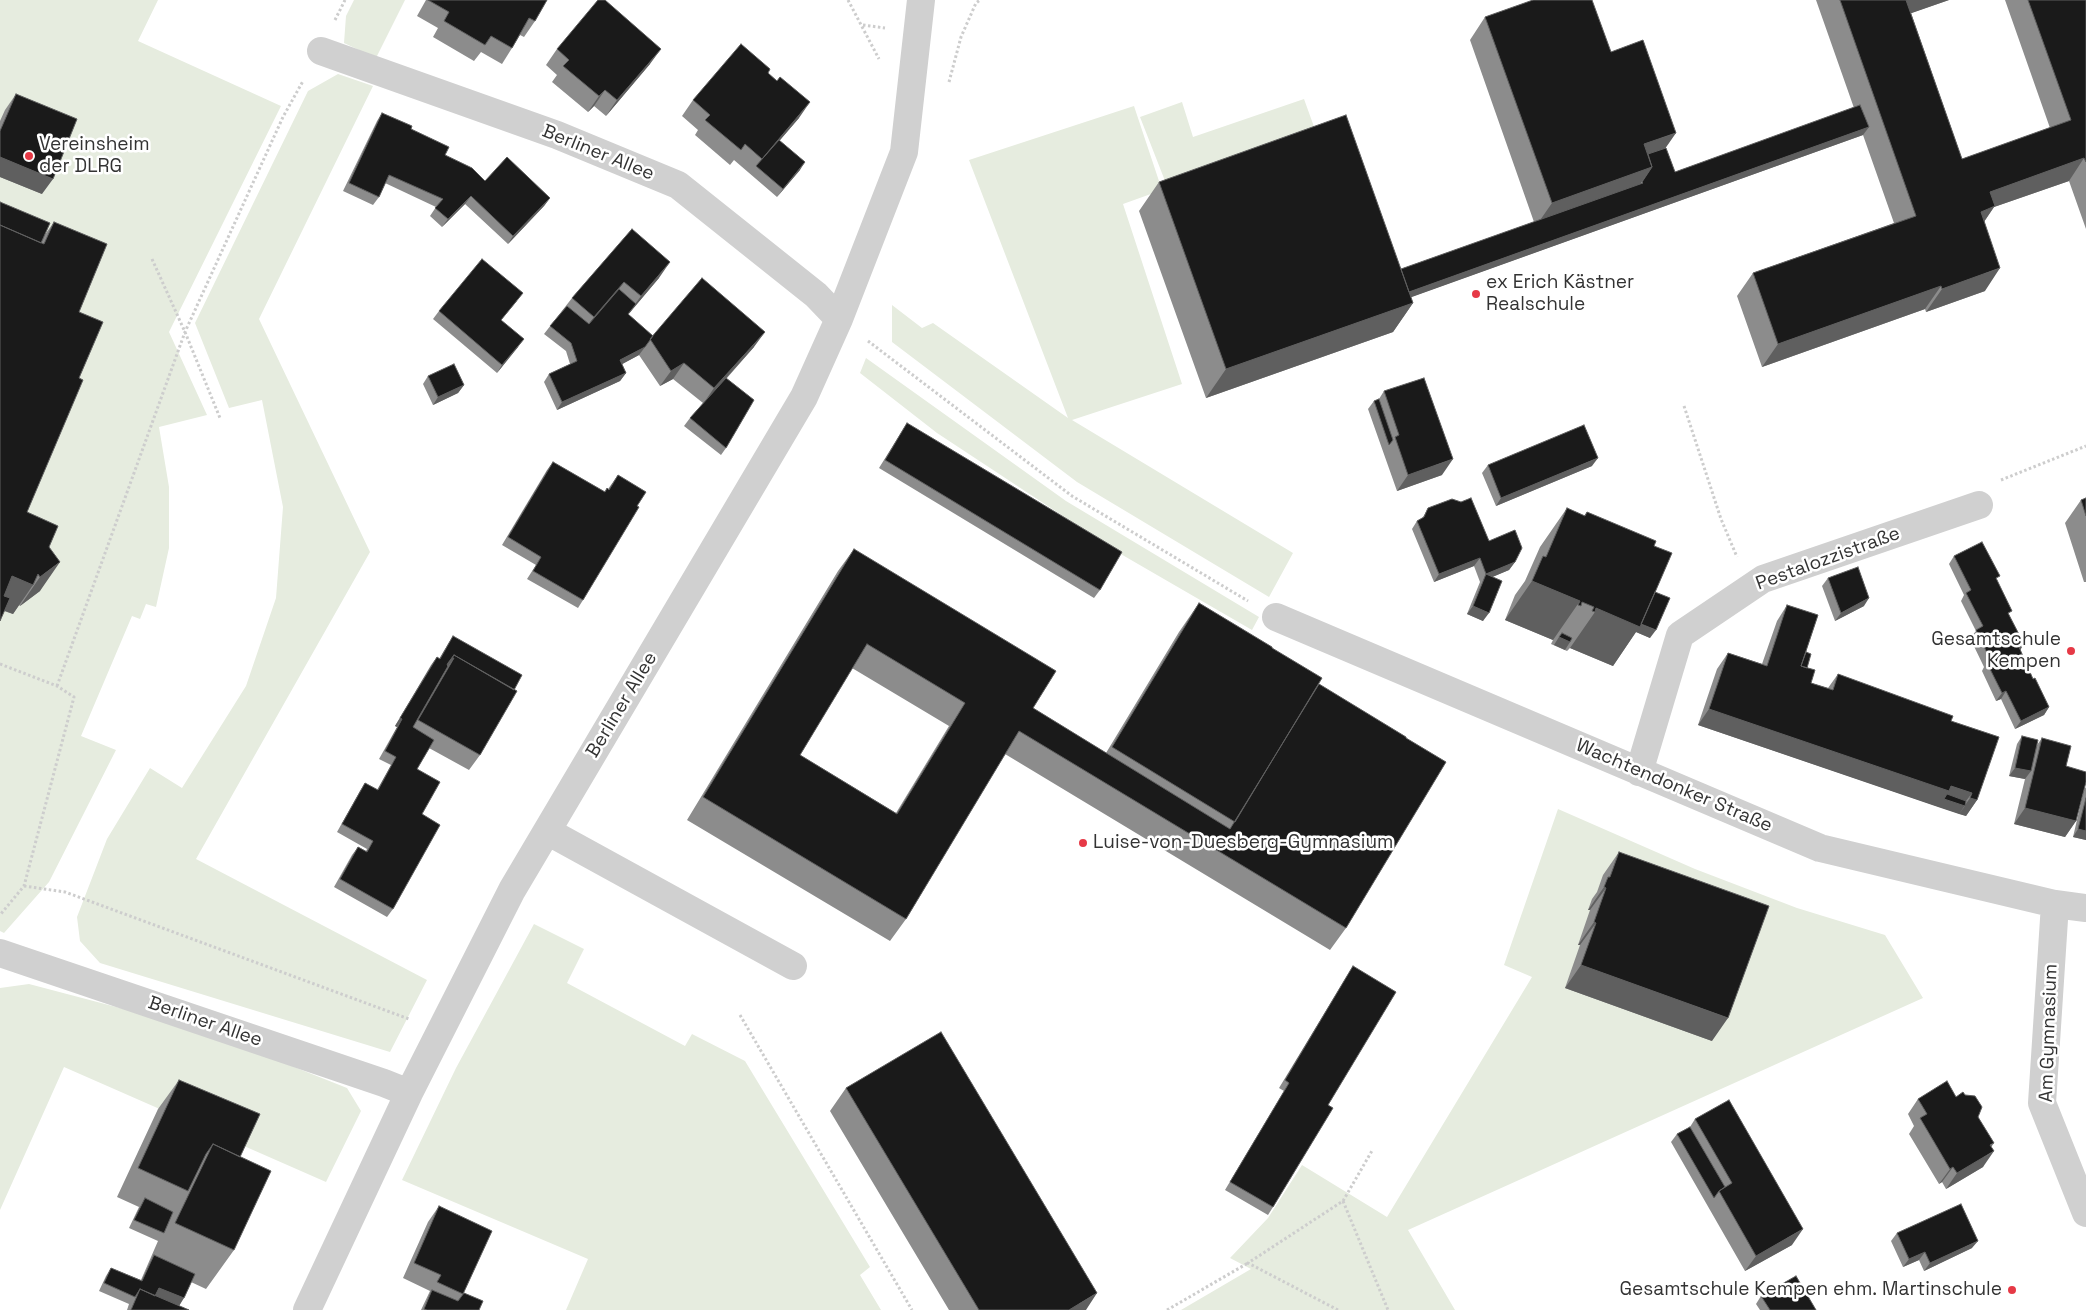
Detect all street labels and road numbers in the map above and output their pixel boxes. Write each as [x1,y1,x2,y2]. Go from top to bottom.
street label: Berliner Allee [539,120,657,186]
street label: Pestalozzistraße [1753,522,1903,596]
street label: Berliner Allee [582,648,662,762]
street label: Wachtendonker Straße [1572,734,1776,838]
street label: Am Gymnasium [2035,963,2063,1103]
street label: Berliner Allee [145,992,265,1052]

